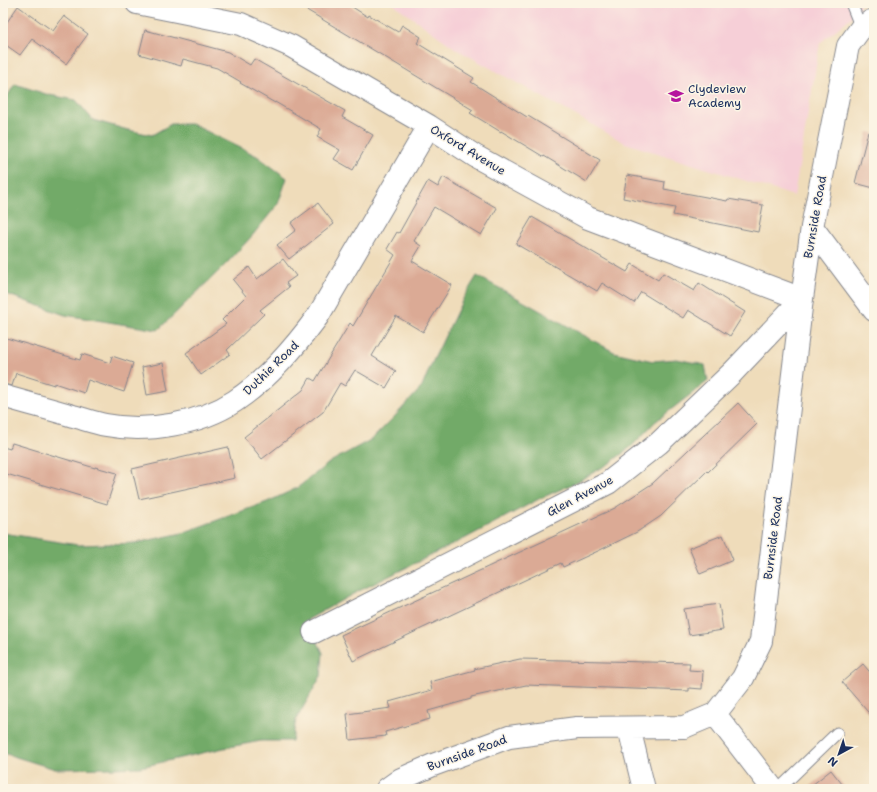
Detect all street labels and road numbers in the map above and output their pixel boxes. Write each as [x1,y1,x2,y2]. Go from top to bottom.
street label: Oxford Avenue [427,121,509,179]
street label: Burnside Road [800,174,830,260]
street label: Duthie Road [240,337,303,399]
street label: Glen Avenue [544,472,616,520]
street label: Burnside Road [760,495,786,581]
street label: Burnside Road [425,731,509,775]

